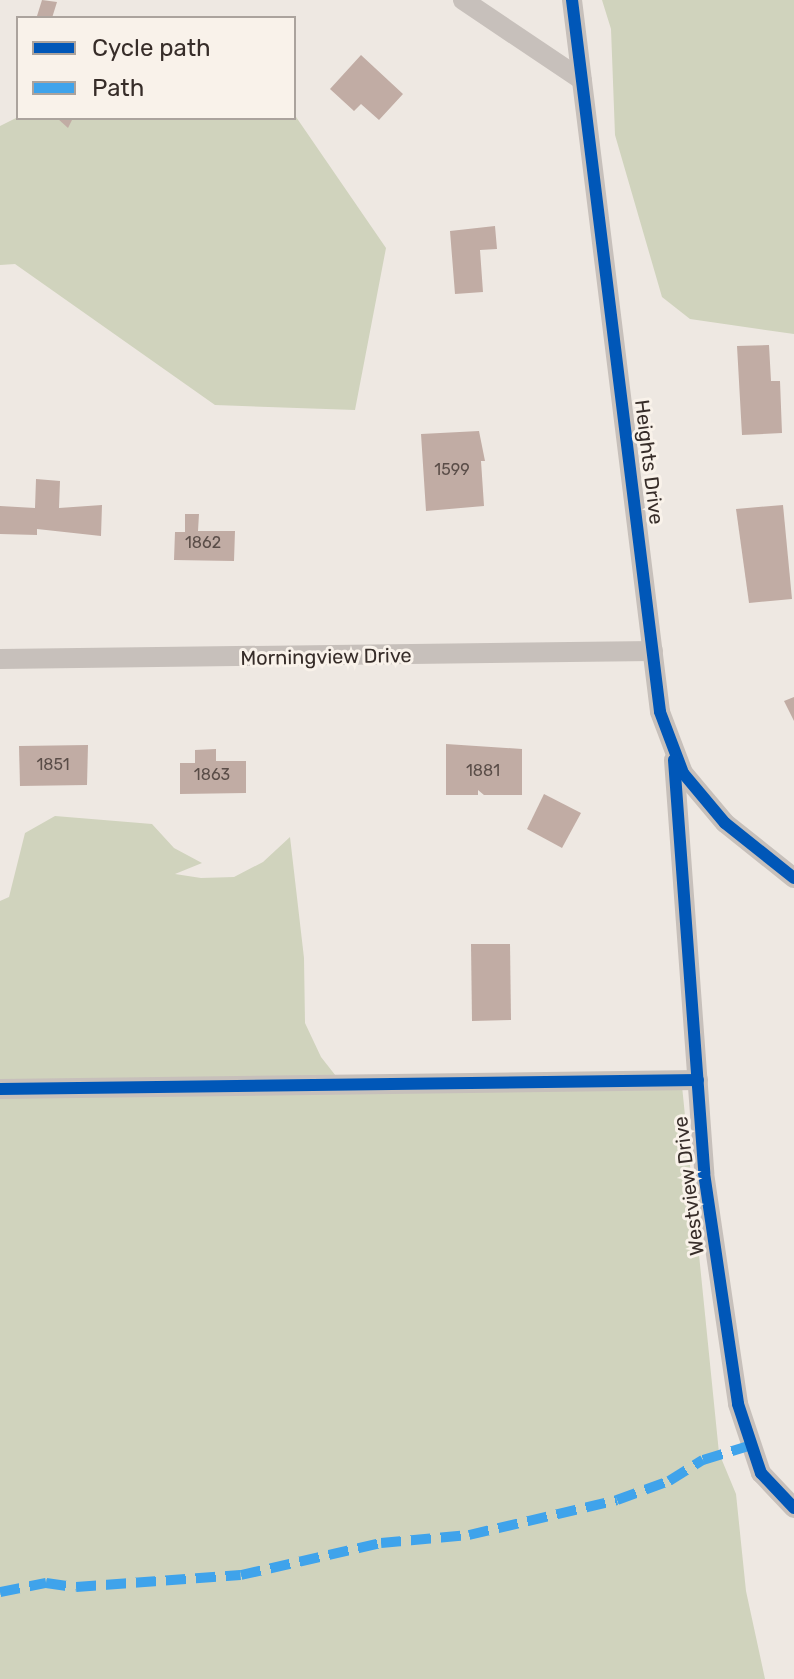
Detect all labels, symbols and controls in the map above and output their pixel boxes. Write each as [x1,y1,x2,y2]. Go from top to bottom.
legend [16,16,296,120]
text: Cycle path [92,34,211,62]
text: Path [92,74,144,102]
street label: Heights Drive [629,398,669,526]
house number: 1599 [434,460,470,480]
house number: 1862 [185,533,221,553]
street label: Morningview Drive [240,644,412,670]
house number: 1851 [36,755,70,775]
house number: 1881 [466,761,500,781]
house number: 1863 [194,765,230,785]
street label: Westview Drive [669,1115,709,1257]

